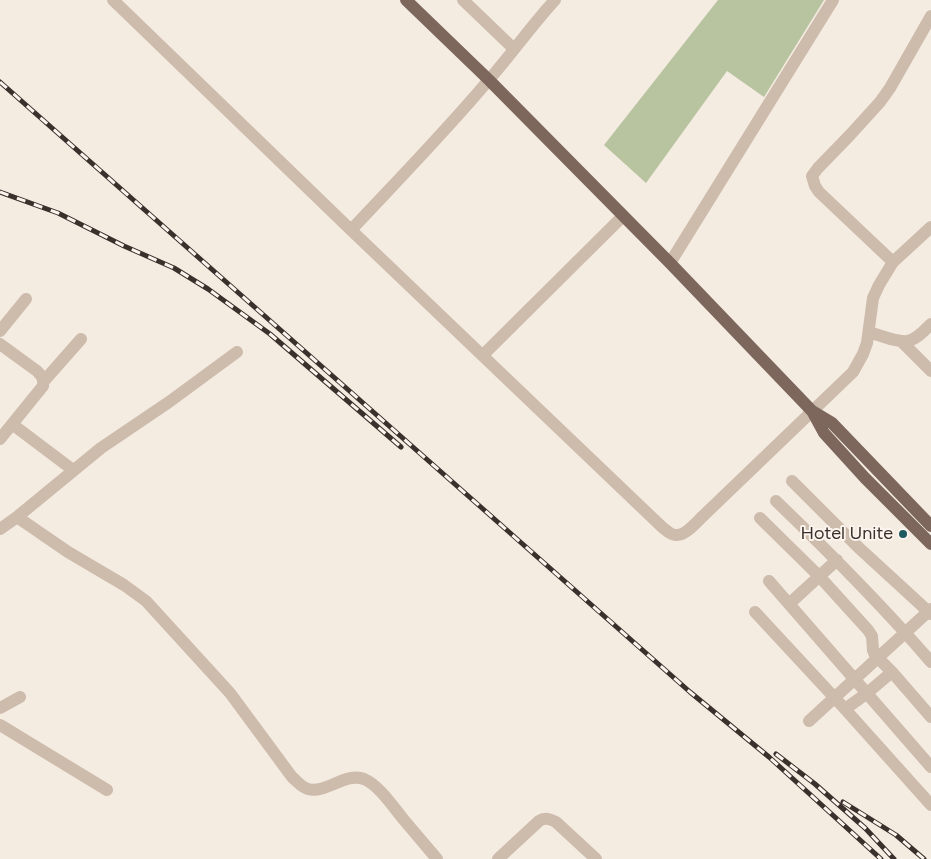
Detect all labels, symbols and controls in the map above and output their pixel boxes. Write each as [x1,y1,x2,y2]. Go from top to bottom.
place label: Hotel Unite [801,523,893,545]
marker: Hotel Unite [897,528,909,540]

